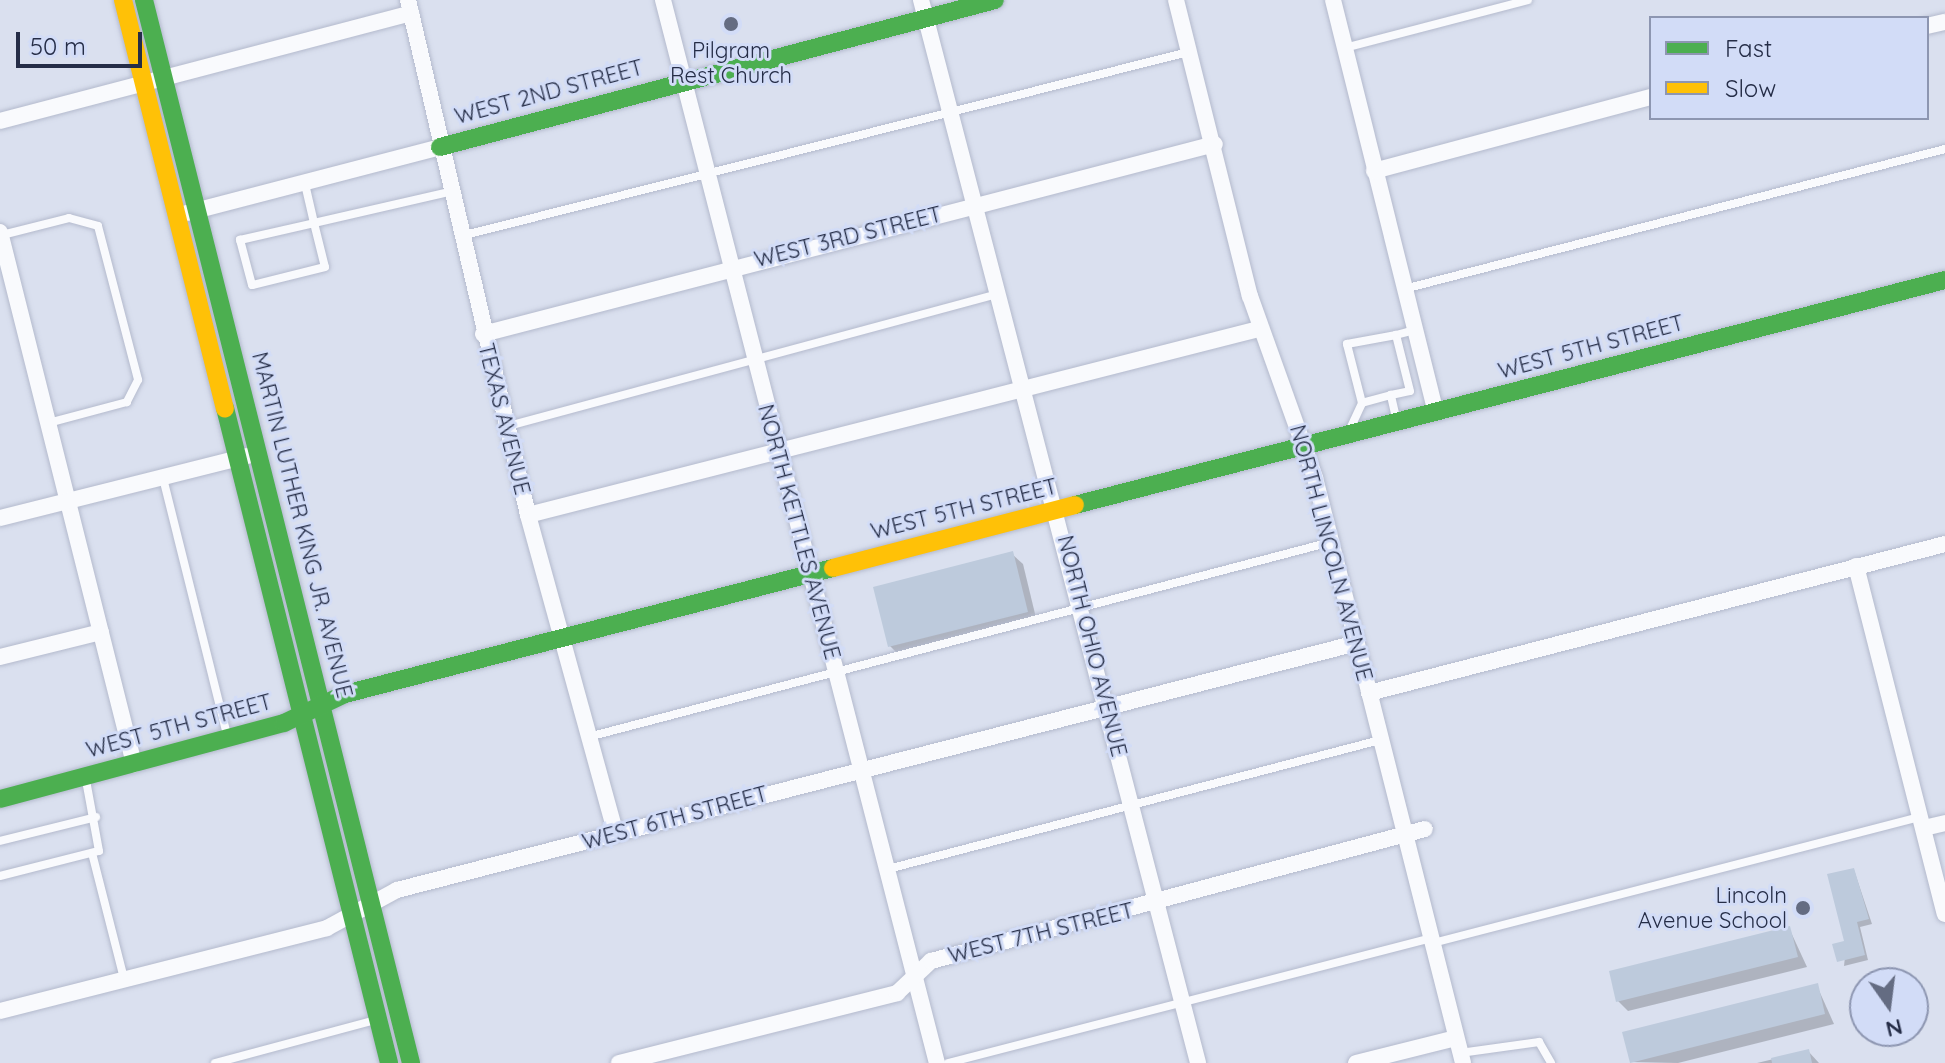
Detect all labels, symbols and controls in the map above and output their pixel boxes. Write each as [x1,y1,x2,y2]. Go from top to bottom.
marker: Pilgram Rest Church [722,15,740,33]
scale bar [20,16,146,66]
legend [1649,16,1929,120]
text: 50 m [30,31,86,61]
text: Fast [1725,33,1772,63]
place label: Pilgram Rest Church [670,37,792,88]
street label: WEST 2ND STREET [452,54,646,130]
text: Slow [1725,73,1776,103]
street label: WEST 3RD STREET [752,201,944,273]
street label: WEST 5TH STREET [1495,310,1687,384]
street label: TEXAS AVENUE [472,340,536,498]
street label: MARTIN LUTHER KING JR. AVENUE [246,349,358,701]
street label: NORTH KETTLES AVENUE [752,402,846,662]
street label: NORTH LINCOLN AVENUE [1284,422,1378,684]
street label: WEST 5TH STREET [868,473,1060,545]
street label: NORTH OHIO AVENUE [1052,533,1132,759]
street label: WEST 5TH STREET [83,689,275,763]
street label: WEST 6TH STREET [579,781,771,855]
place label: Lincoln Avenue School [1638,882,1787,934]
street label: WEST 7TH STREET [945,897,1137,969]
marker: Lincoln Avenue School [1794,899,1812,917]
north arrow [1849,967,1929,1047]
text: N [1883,1013,1906,1044]

